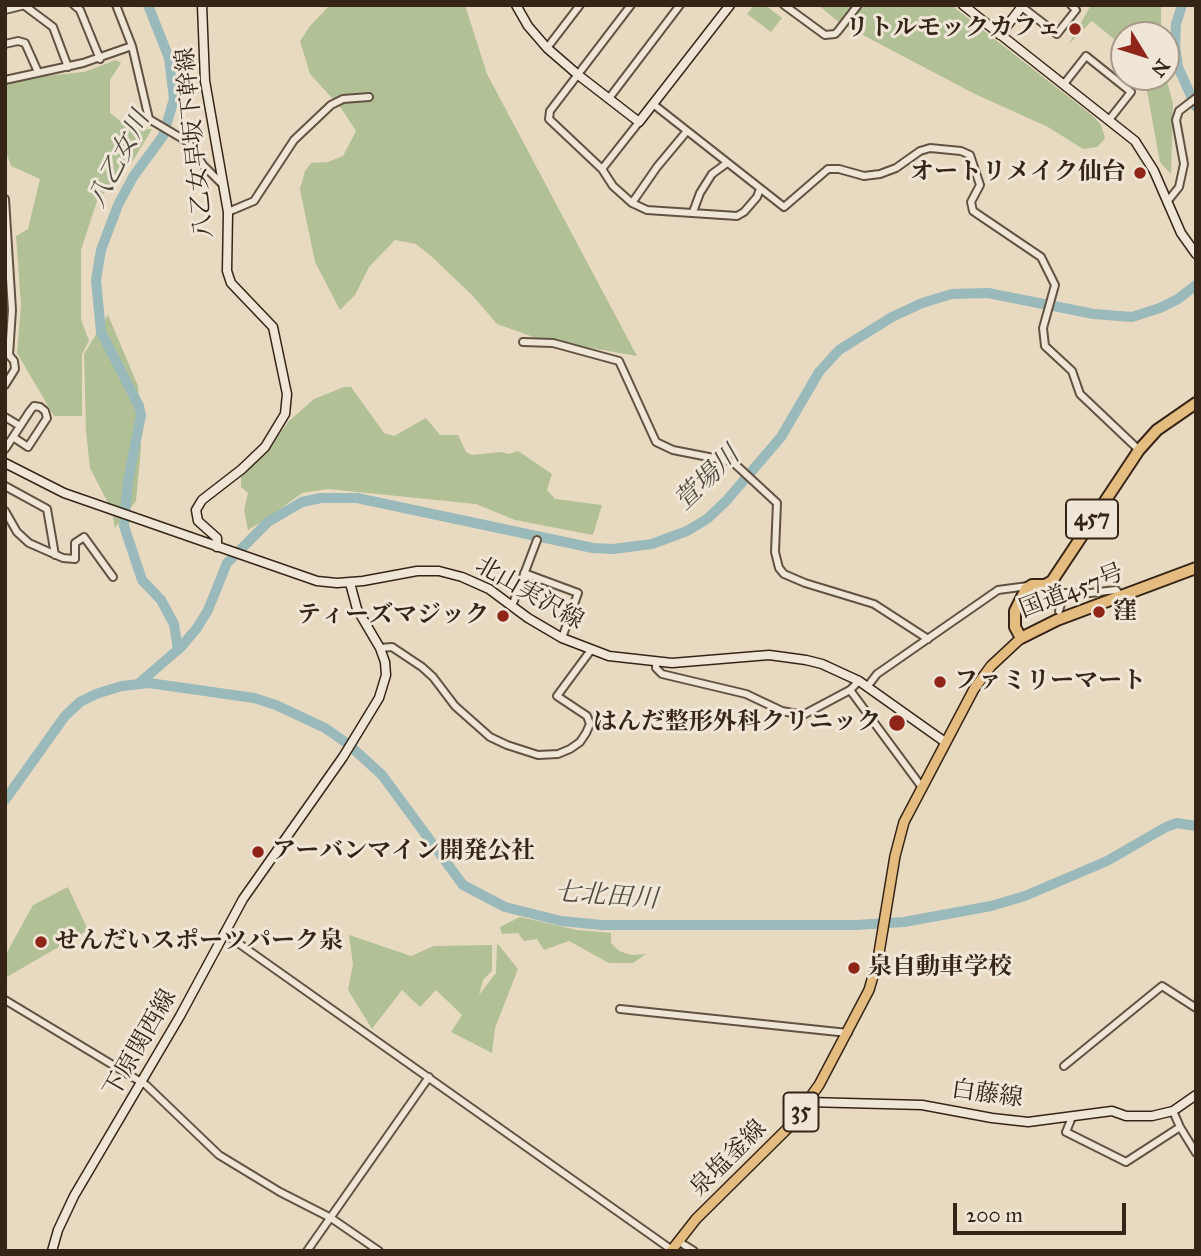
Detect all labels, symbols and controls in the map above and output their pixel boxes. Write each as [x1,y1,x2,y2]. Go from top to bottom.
place label: リトルモックカフェ [845,15,1061,43]
marker: リトルモックカフェ [1067,21,1083,37]
north arrow [1110,21,1180,91]
street label: 八乙女早坂下幹線 [172,46,220,240]
text: N [1146,55,1174,81]
water label: 八乙女川 [82,107,158,213]
place label: オートリメイク仙台 [910,159,1126,187]
marker: オートリメイク仙台 [1132,165,1148,181]
water label: 萱場川 [669,441,747,517]
road number: 457 [1066,499,1118,538]
street label: 北山実沢線 [470,552,588,636]
street label: 国道457号 [1016,559,1128,625]
place label: 窪 [1113,598,1137,626]
place label: ティーズマジック [297,602,489,630]
marker: 窪 [1091,604,1107,620]
marker: ティーズマジック [495,608,511,624]
place label: ファミリーマート [954,668,1146,696]
marker: ファミリーマート [932,674,948,690]
place label: はんだ整形外科クリニック [593,709,881,737]
marker: はんだ整形外科クリニック [887,713,907,733]
place label: アーバンマイン開発公社 [272,838,535,866]
marker: アーバンマイン開発公社 [250,844,266,860]
water label: 七北田川 [553,878,659,916]
place label: せんだいスポーツパーク泉 [55,928,343,956]
marker: せんだいスポーツパーク泉 [33,934,49,950]
place label: 泉自動車学校 [868,954,1012,982]
marker: 泉自動車学校 [846,960,862,976]
street label: 下原関西線 [99,985,183,1103]
street label: 白藤線 [949,1076,1025,1114]
road number: 35 [784,1092,818,1132]
street label: 泉塩釜線 [685,1115,773,1203]
scale bar [956,1190,1129,1234]
text: 200 m [966,1202,1023,1228]

